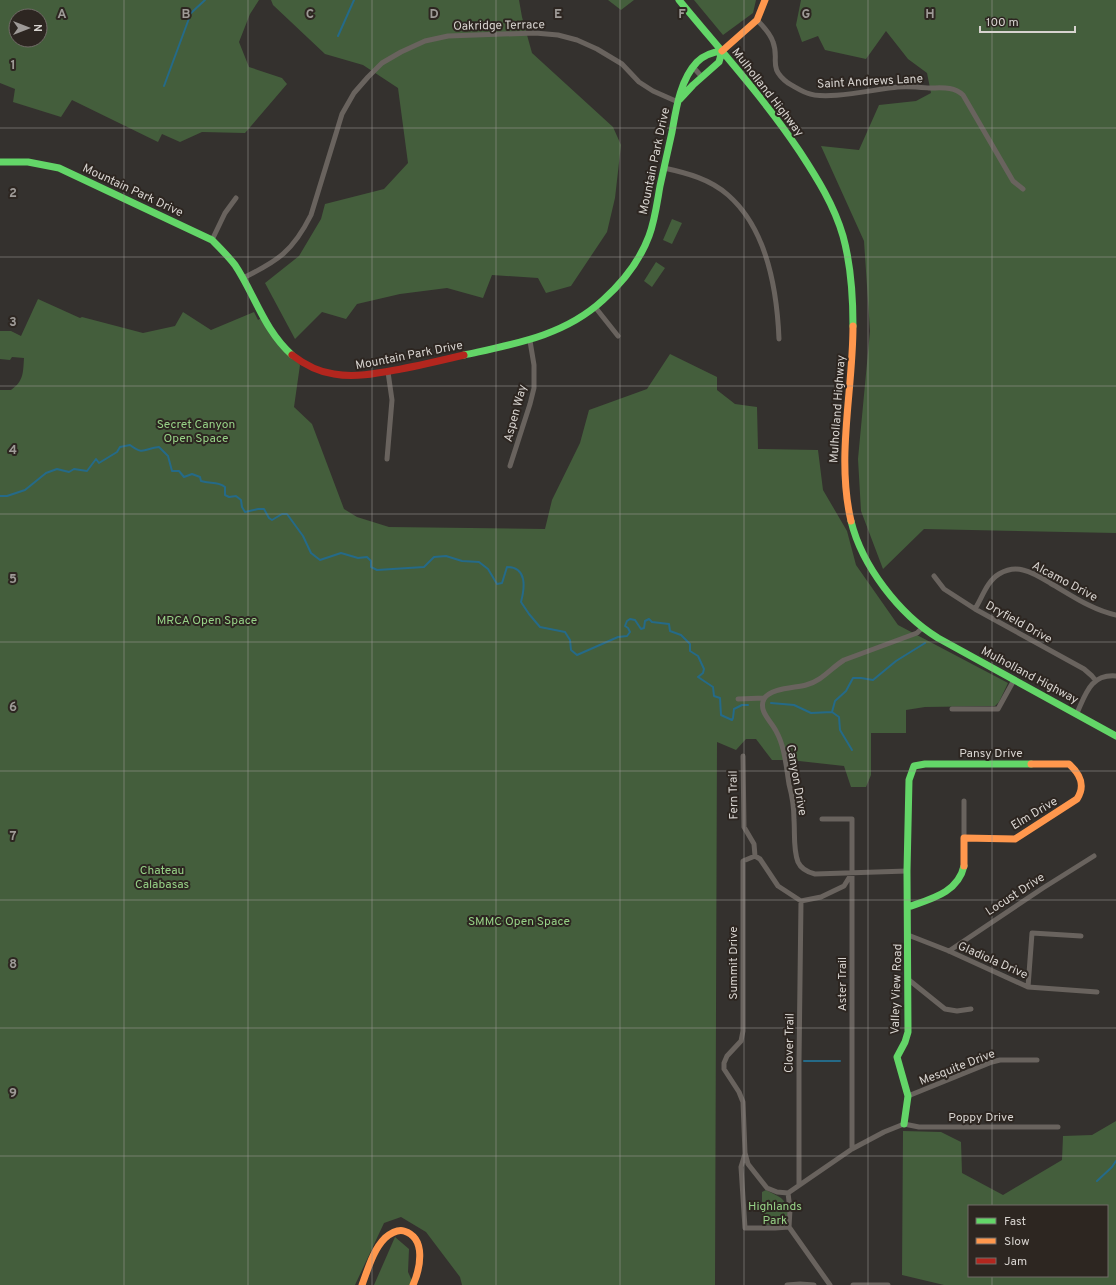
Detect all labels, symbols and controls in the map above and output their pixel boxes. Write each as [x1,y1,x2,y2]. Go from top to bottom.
text: A [57,7,67,23]
text: B [182,7,191,23]
text: C [306,7,314,23]
text: D [429,7,439,23]
text: E [554,7,562,23]
text: F [678,7,686,23]
text: G [802,7,811,23]
text: H [925,7,935,23]
north arrow [8,8,48,48]
scale bar [980,8,1075,34]
text: 100 m [986,15,1019,31]
street label: Oakridge Terrace [453,17,545,35]
text: N [30,24,44,32]
street label: Mulholland Highway [728,45,807,140]
text: 1 [10,58,16,74]
street label: Saint Andrews Lane [817,71,923,93]
street label: Mountain Park Drive [636,106,674,216]
street label: Mountain Park Drive [80,161,185,221]
text: 2 [9,186,17,202]
text: 3 [9,315,17,331]
street label: Mountain Park Drive [354,338,464,374]
street label: Mulholland Highway [826,354,850,464]
street label: Aspen Way [501,383,531,444]
park label: Secret Canyon Open Space [157,417,235,447]
text: 4 [9,443,17,459]
street label: Alcamo Drive [1029,558,1100,606]
text: 5 [9,572,17,588]
street label: Dryfield Drive [982,598,1055,648]
park label: MRCA Open Space [157,613,257,629]
street label: Mulholland Highway [978,643,1081,708]
text: 6 [9,700,17,716]
street label: Canyon Drive [782,743,810,817]
street label: Pansy Drive [959,746,1023,762]
street label: Fern Trail [726,770,742,820]
street label: Elm Drive [1008,794,1061,834]
text: 7 [10,829,17,845]
park label: Chateau Calabasas [135,863,189,893]
street label: Locust Drive [983,870,1048,920]
park label: SMMC Open Space [468,914,570,930]
street label: Summit Drive [726,926,742,1000]
street label: Gladiola Drive [955,938,1030,983]
street label: Valley View Road [887,943,907,1035]
text: 8 [9,957,17,973]
street label: Aster Trail [835,957,851,1011]
street label: Clover Trail [781,1013,799,1073]
street label: Mesquite Drive [917,1046,998,1090]
text: 9 [9,1086,17,1102]
street label: Poppy Drive [948,1110,1014,1126]
park label: Highlands Park [748,1199,802,1229]
legend [968,1205,1108,1277]
text: Fast [1004,1214,1026,1230]
text: Slow [1004,1234,1030,1250]
text: Jam [1004,1254,1027,1270]

